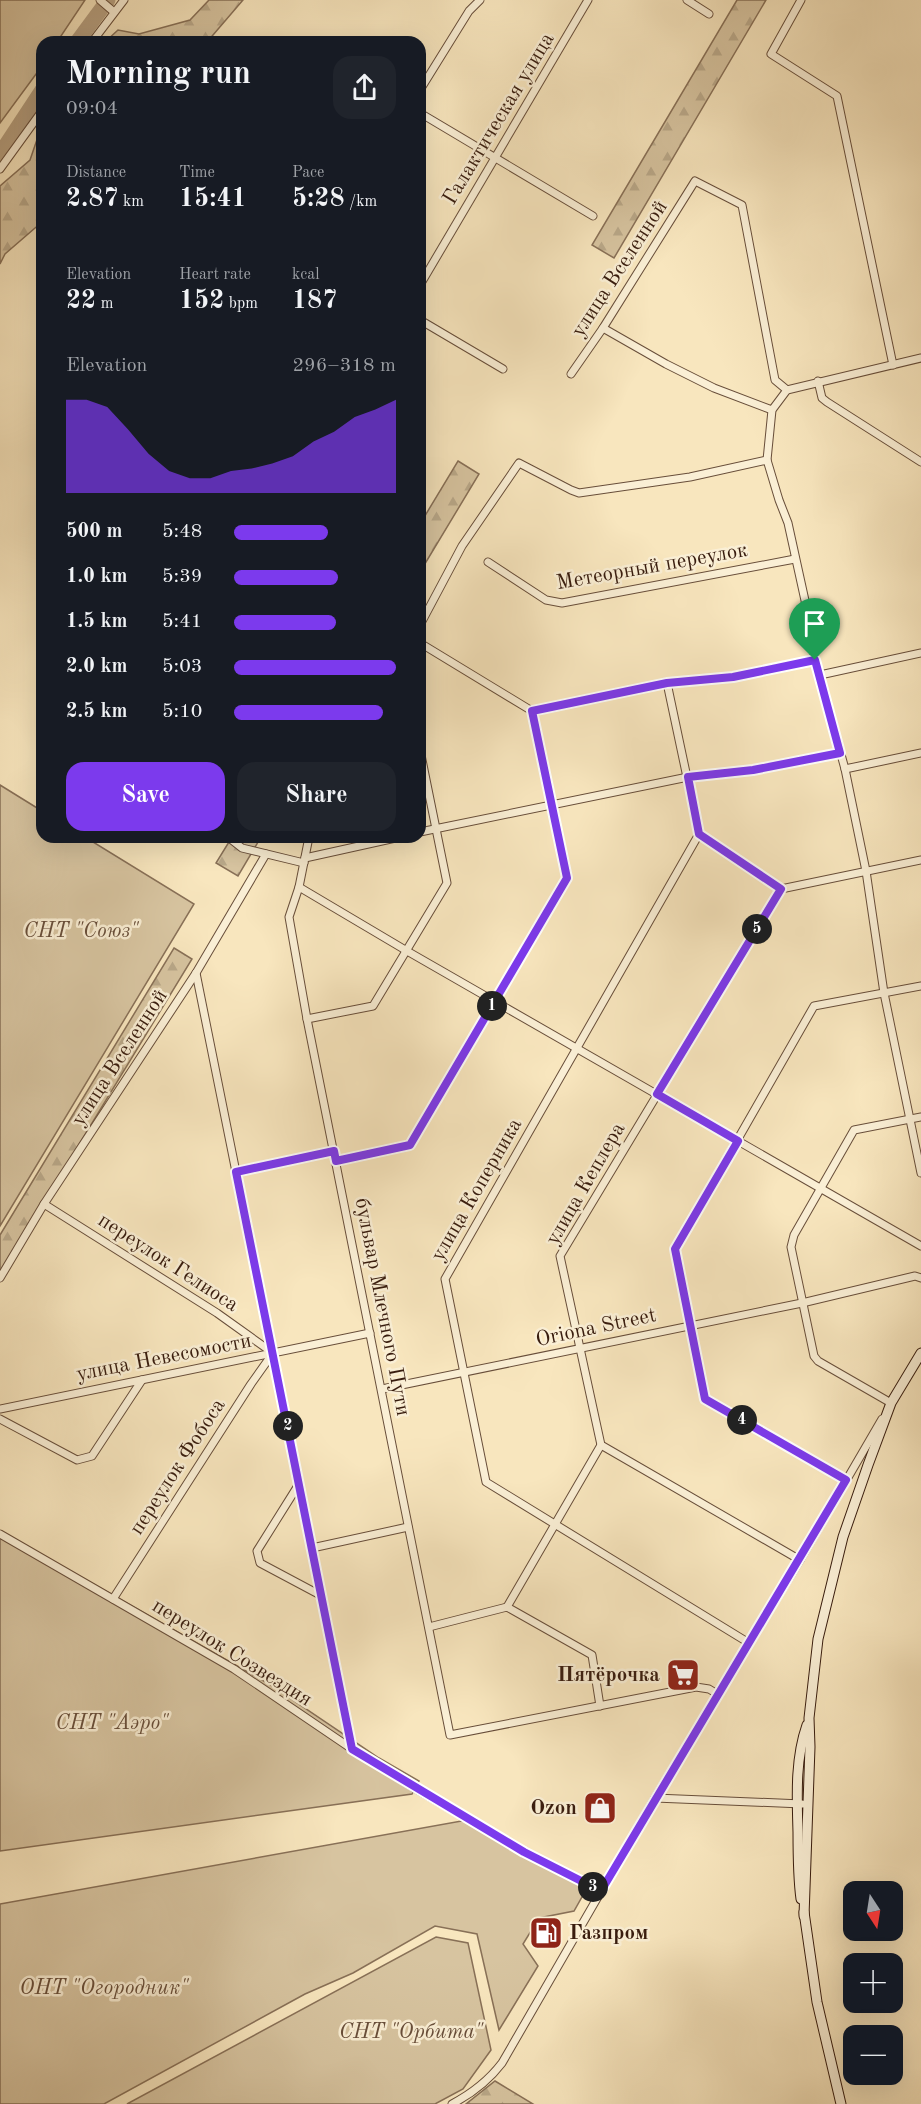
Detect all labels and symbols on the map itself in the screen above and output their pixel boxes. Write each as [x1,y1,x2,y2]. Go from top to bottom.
street label: Галактическая улица [439,29,559,209]
street label: улица Вселенной [568,197,672,341]
street label: Метеорный переулок [555,540,750,594]
pin [789,598,840,660]
pin: 5 [742,914,772,944]
park label: СНТ "Союз" [24,921,139,942]
street label: улица Вселенной [68,986,172,1130]
pin: 1 [477,991,507,1021]
street label: улица Коперника [428,1115,526,1265]
street label: улица Кеплера [543,1119,629,1249]
street label: бульвар Млечного Пути [351,1196,413,1418]
street label: переулок Гелиоса [94,1210,242,1316]
street label: Oriona Street [534,1305,658,1351]
street label: улица Невесомости [75,1331,253,1385]
street label: переулок Фобоса [126,1395,230,1539]
pin: 4 [727,1405,757,1435]
pin: 2 [273,1411,303,1441]
street label: переулок Созвездия [148,1595,316,1711]
supermarket icon: Пятёрочка [665,1657,701,1693]
place label: Пятёрочка [557,1665,660,1686]
park label: СНТ "Аэро" [56,1713,169,1734]
shop icon: Ozon [582,1790,618,1826]
place label: Ozon [530,1798,577,1819]
pin: 3 [578,1872,608,1902]
north arrow [843,1881,903,1941]
fuel station icon: Газпром [528,1915,564,1951]
place label: Газпром [569,1923,649,1944]
park label: ОНТ "Огородник" [20,1978,189,1999]
park label: СНТ "Орбита" [339,2022,484,2043]

